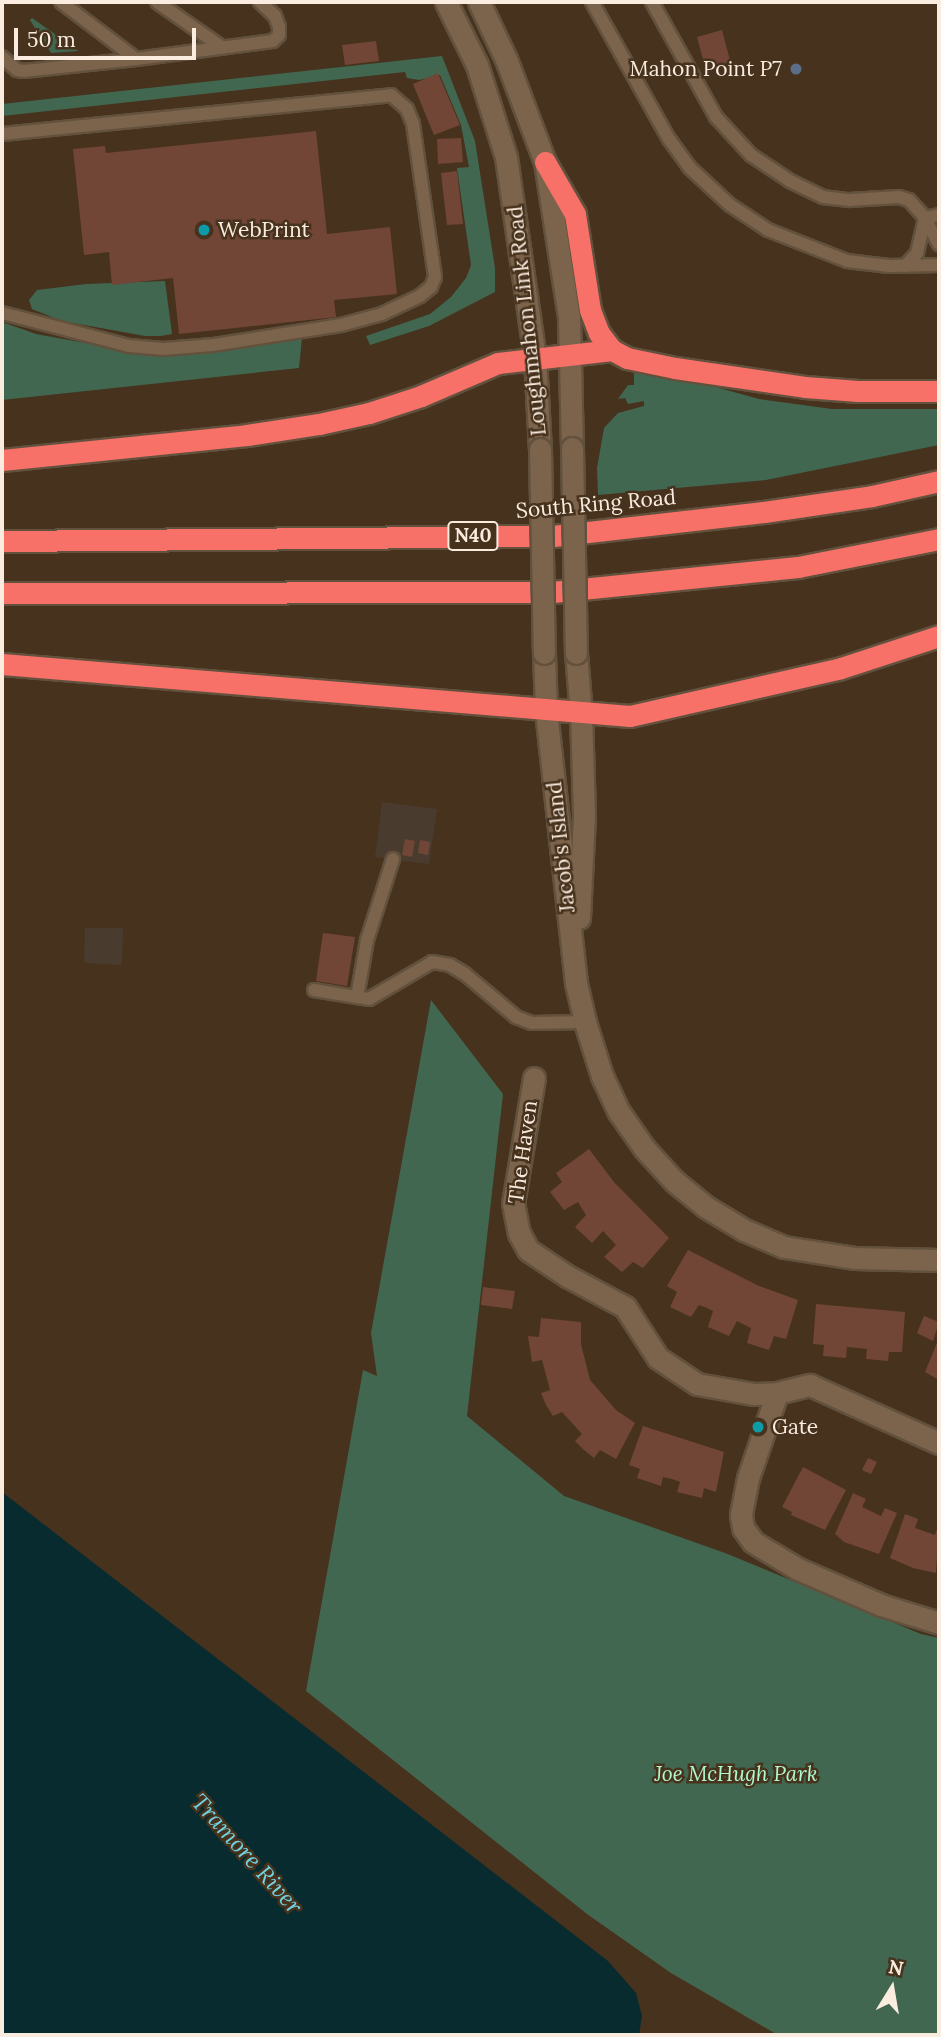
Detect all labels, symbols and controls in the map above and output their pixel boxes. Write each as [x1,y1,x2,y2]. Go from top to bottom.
scale bar [18,14,200,58]
text: 50 m [27,26,76,53]
place label: Mahon Point P7 [629,56,782,82]
marker: Mahon Point P7 [788,61,804,77]
street label: Loughmahon Link Road [502,205,552,437]
place label: WebPrint [218,217,310,243]
marker: WebPrint [196,222,212,238]
street label: South Ring Road [515,484,677,524]
road number: N40 [447,520,499,552]
street label: Jacob's Island [542,780,580,914]
street label: The Haven [503,1099,543,1205]
place label: Gate [772,1414,818,1440]
marker: Gate [750,1419,766,1435]
park label: Joe McHugh Park [654,1761,818,1787]
water label: Tramore River [186,1788,308,1920]
north arrow [857,1953,927,2023]
text: N [887,1954,906,1981]

